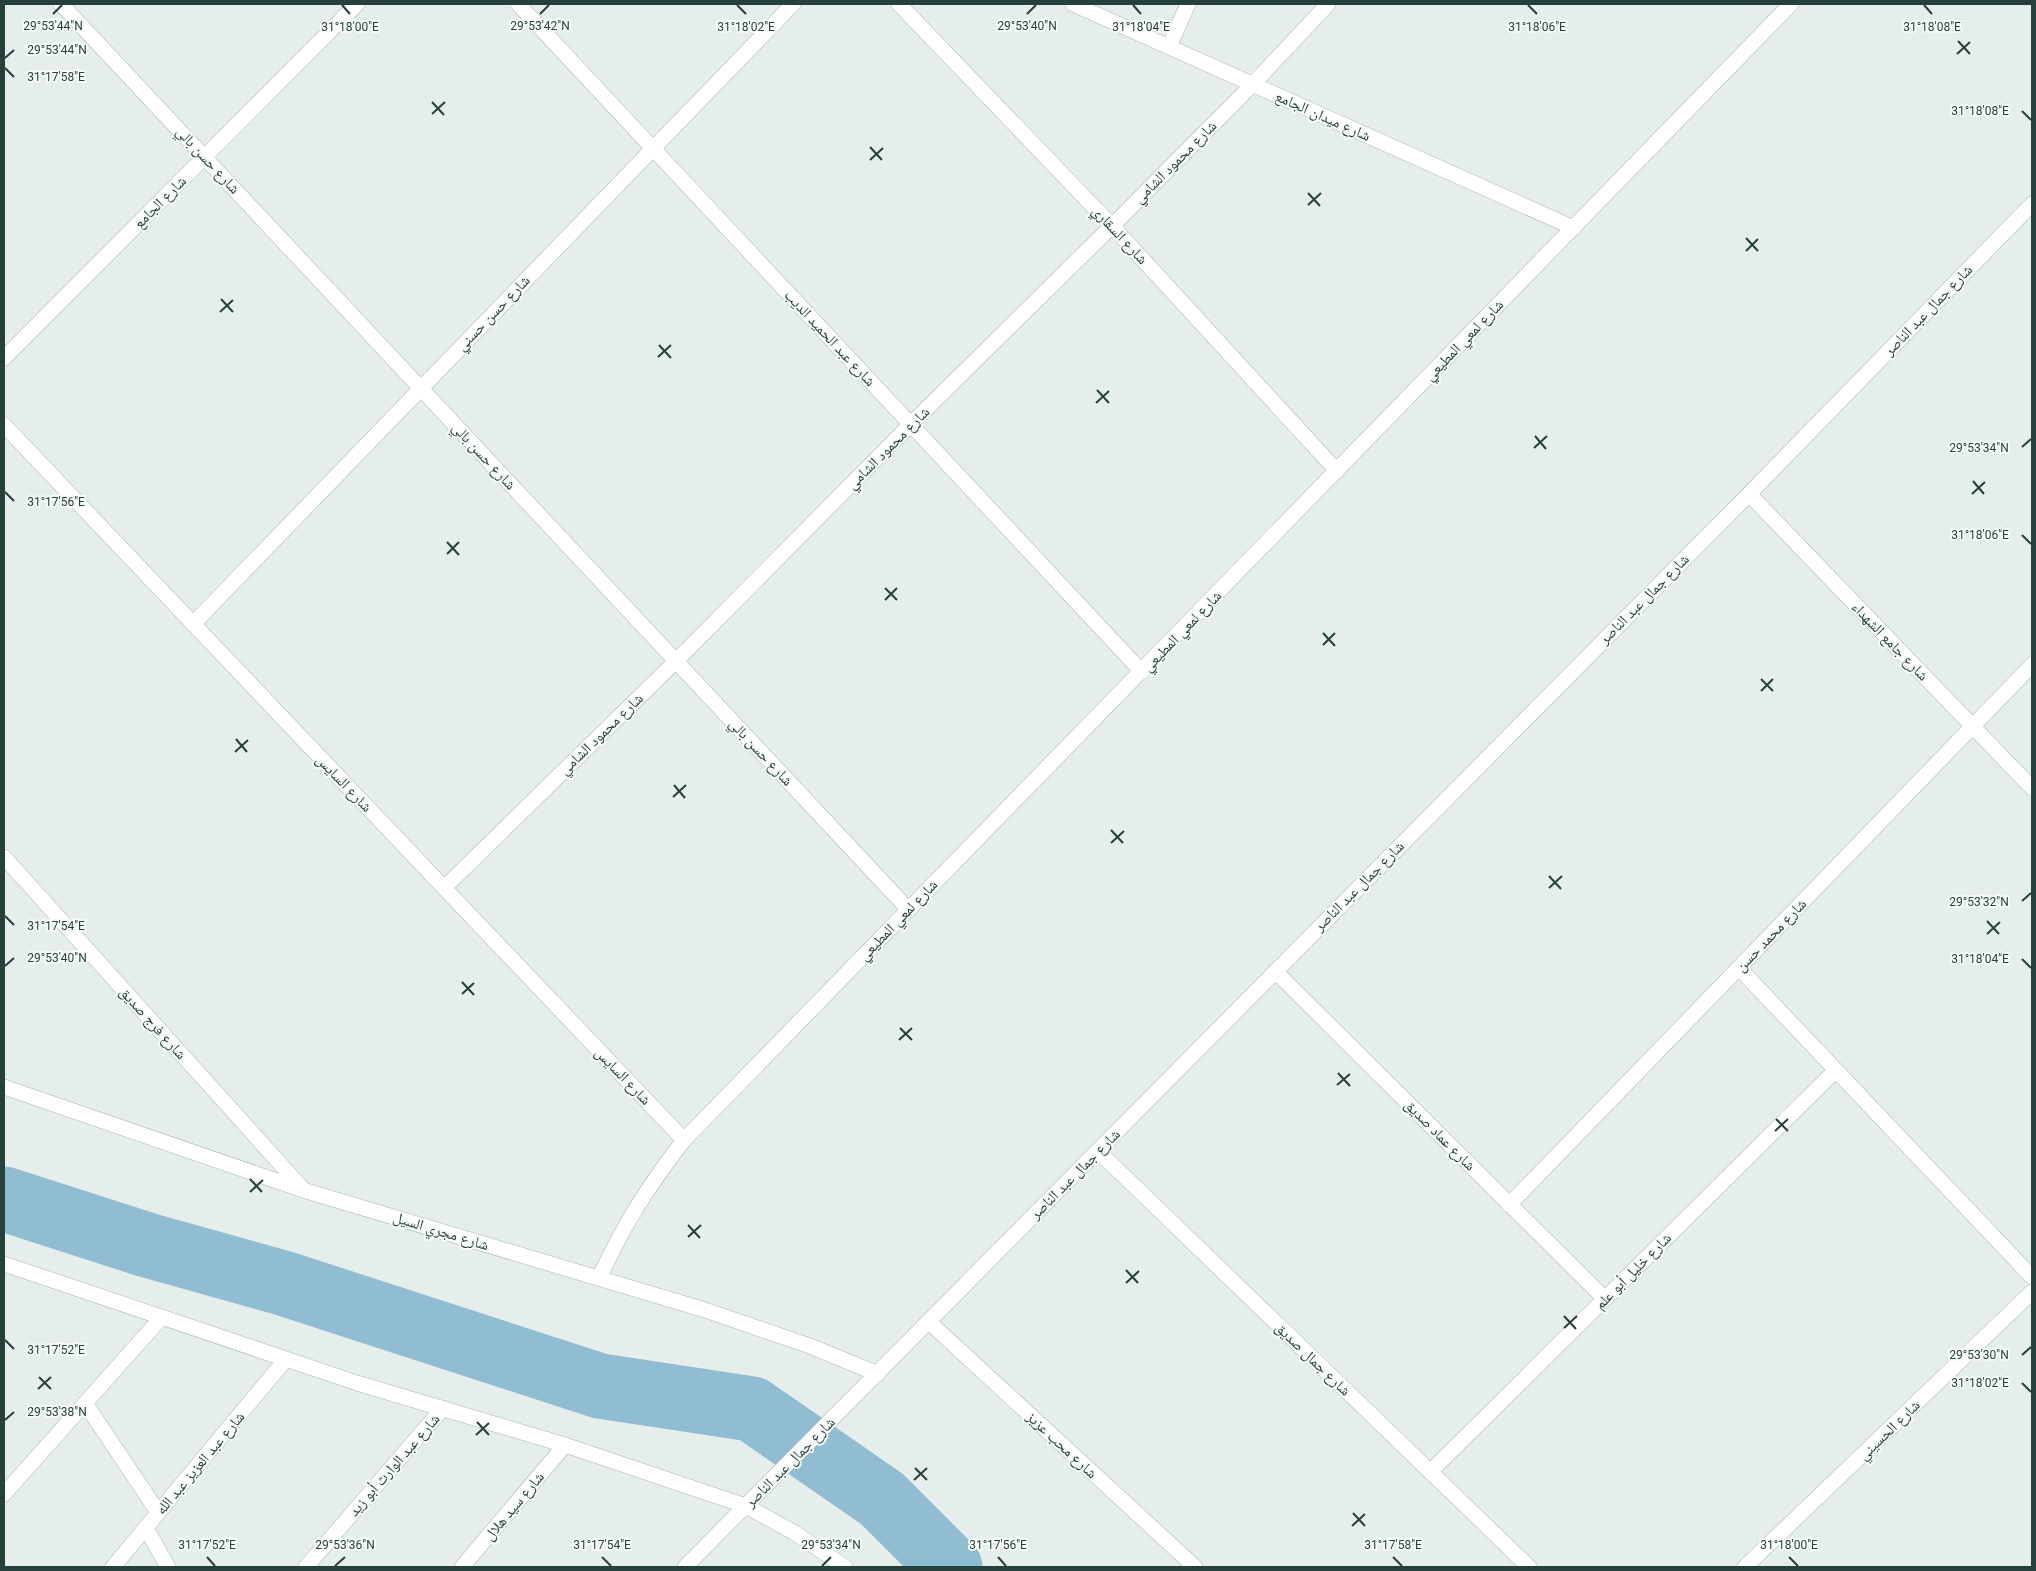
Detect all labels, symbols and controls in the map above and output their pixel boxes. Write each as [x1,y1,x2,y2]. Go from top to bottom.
text: 29°53'44"N [23,19,83,33]
text: 29°53'42"N [510,19,570,33]
text: 29°53'40"N [997,19,1057,33]
text: 31°18'00"E [321,20,379,34]
text: 31°18'02"E [717,20,775,34]
text: 31°18'04"E [1112,20,1170,34]
text: 31°18'06"E [1508,20,1566,34]
text: 31°18'08"E [1903,20,1961,34]
text: 29°53'44"N [27,43,87,57]
text: 31°17'58"E [27,70,85,84]
street label: شارع ميدان الجامع [1272,87,1373,146]
text: 31°18'08"E [1951,104,2009,118]
street label: شارع محمود الشامي [1130,117,1222,209]
street label: شارع حسن بالي [170,123,244,199]
street label: شارع الجامع [130,172,191,233]
street label: شارع السقاري [1086,202,1152,270]
street label: شارع جمال عبد الناصر [1879,261,1977,361]
street label: شارع حسن حسني [452,271,536,357]
street label: شارع عبد الحميد الديب [780,286,879,391]
street label: شارع لمعي المطيعي [1421,295,1509,386]
street label: شارع محمود الشامي [843,403,935,495]
street label: شارع حسن بالي [446,419,520,495]
text: 29°53'34"N [1949,441,2009,455]
text: 31°17'56"E [27,495,85,509]
text: 31°18'06"E [1951,528,2009,542]
street label: شارع جمال عبد الناصر [1595,550,1694,649]
street label: شارع لمعي المطيعي [1139,586,1227,677]
street label: شارع جامع الشهداء [1847,598,1932,685]
street label: شارع محمود الشامي [555,689,649,781]
street label: شارع حسن بالي [723,715,797,791]
street label: شارع السايس [311,750,376,816]
street label: شارع جمال عبد الناصر [1310,837,1409,936]
street label: شارع لمعي المطيعي [855,875,943,966]
street label: شارع محمد حسن [1732,895,1811,976]
text: 29°53'32"N [1949,895,2009,909]
text: 31°17'54"E [27,919,85,933]
text: 29°53'40"N [27,951,87,965]
text: 31°18'04"E [1951,952,2009,966]
street label: شارع فرج صديق [115,983,190,1064]
street label: شارع السايس [590,1043,655,1109]
street label: شارع عماد صديق [1400,1096,1479,1175]
street label: شارع جمال عبد الناصر [1026,1125,1125,1224]
street label: شارع مجري السيل [390,1208,491,1257]
street label: شارع خليل أبو علم [1591,1229,1676,1314]
street label: شارع جمال صديق [1271,1318,1355,1400]
text: 31°17'52"E [27,1343,85,1357]
text: 29°53'30"N [1949,1348,2009,1362]
text: 31°18'02"E [1951,1376,2009,1390]
street label: شارع الحسيني [1854,1396,1926,1466]
text: 29°53'38"N [27,1405,87,1419]
street label: شارع محب عزيز [1022,1407,1101,1483]
street label: شارع عبد العزيز عبد الله [152,1408,249,1519]
street label: شارع عبد الوارث أبو زيد [345,1410,444,1521]
street label: شارع جمال عبد الناصر [741,1413,840,1512]
street label: شارع سيد هلال [480,1468,549,1545]
text: 31°17'52"E [178,1538,236,1552]
text: 29°53'36"N [315,1538,375,1552]
text: 31°17'54"E [573,1538,631,1552]
text: 29°53'34"N [801,1538,861,1552]
text: 31°17'56"E [969,1538,1027,1552]
text: 31°17'58"E [1364,1538,1422,1552]
text: 31°18'00"E [1760,1538,1818,1552]

